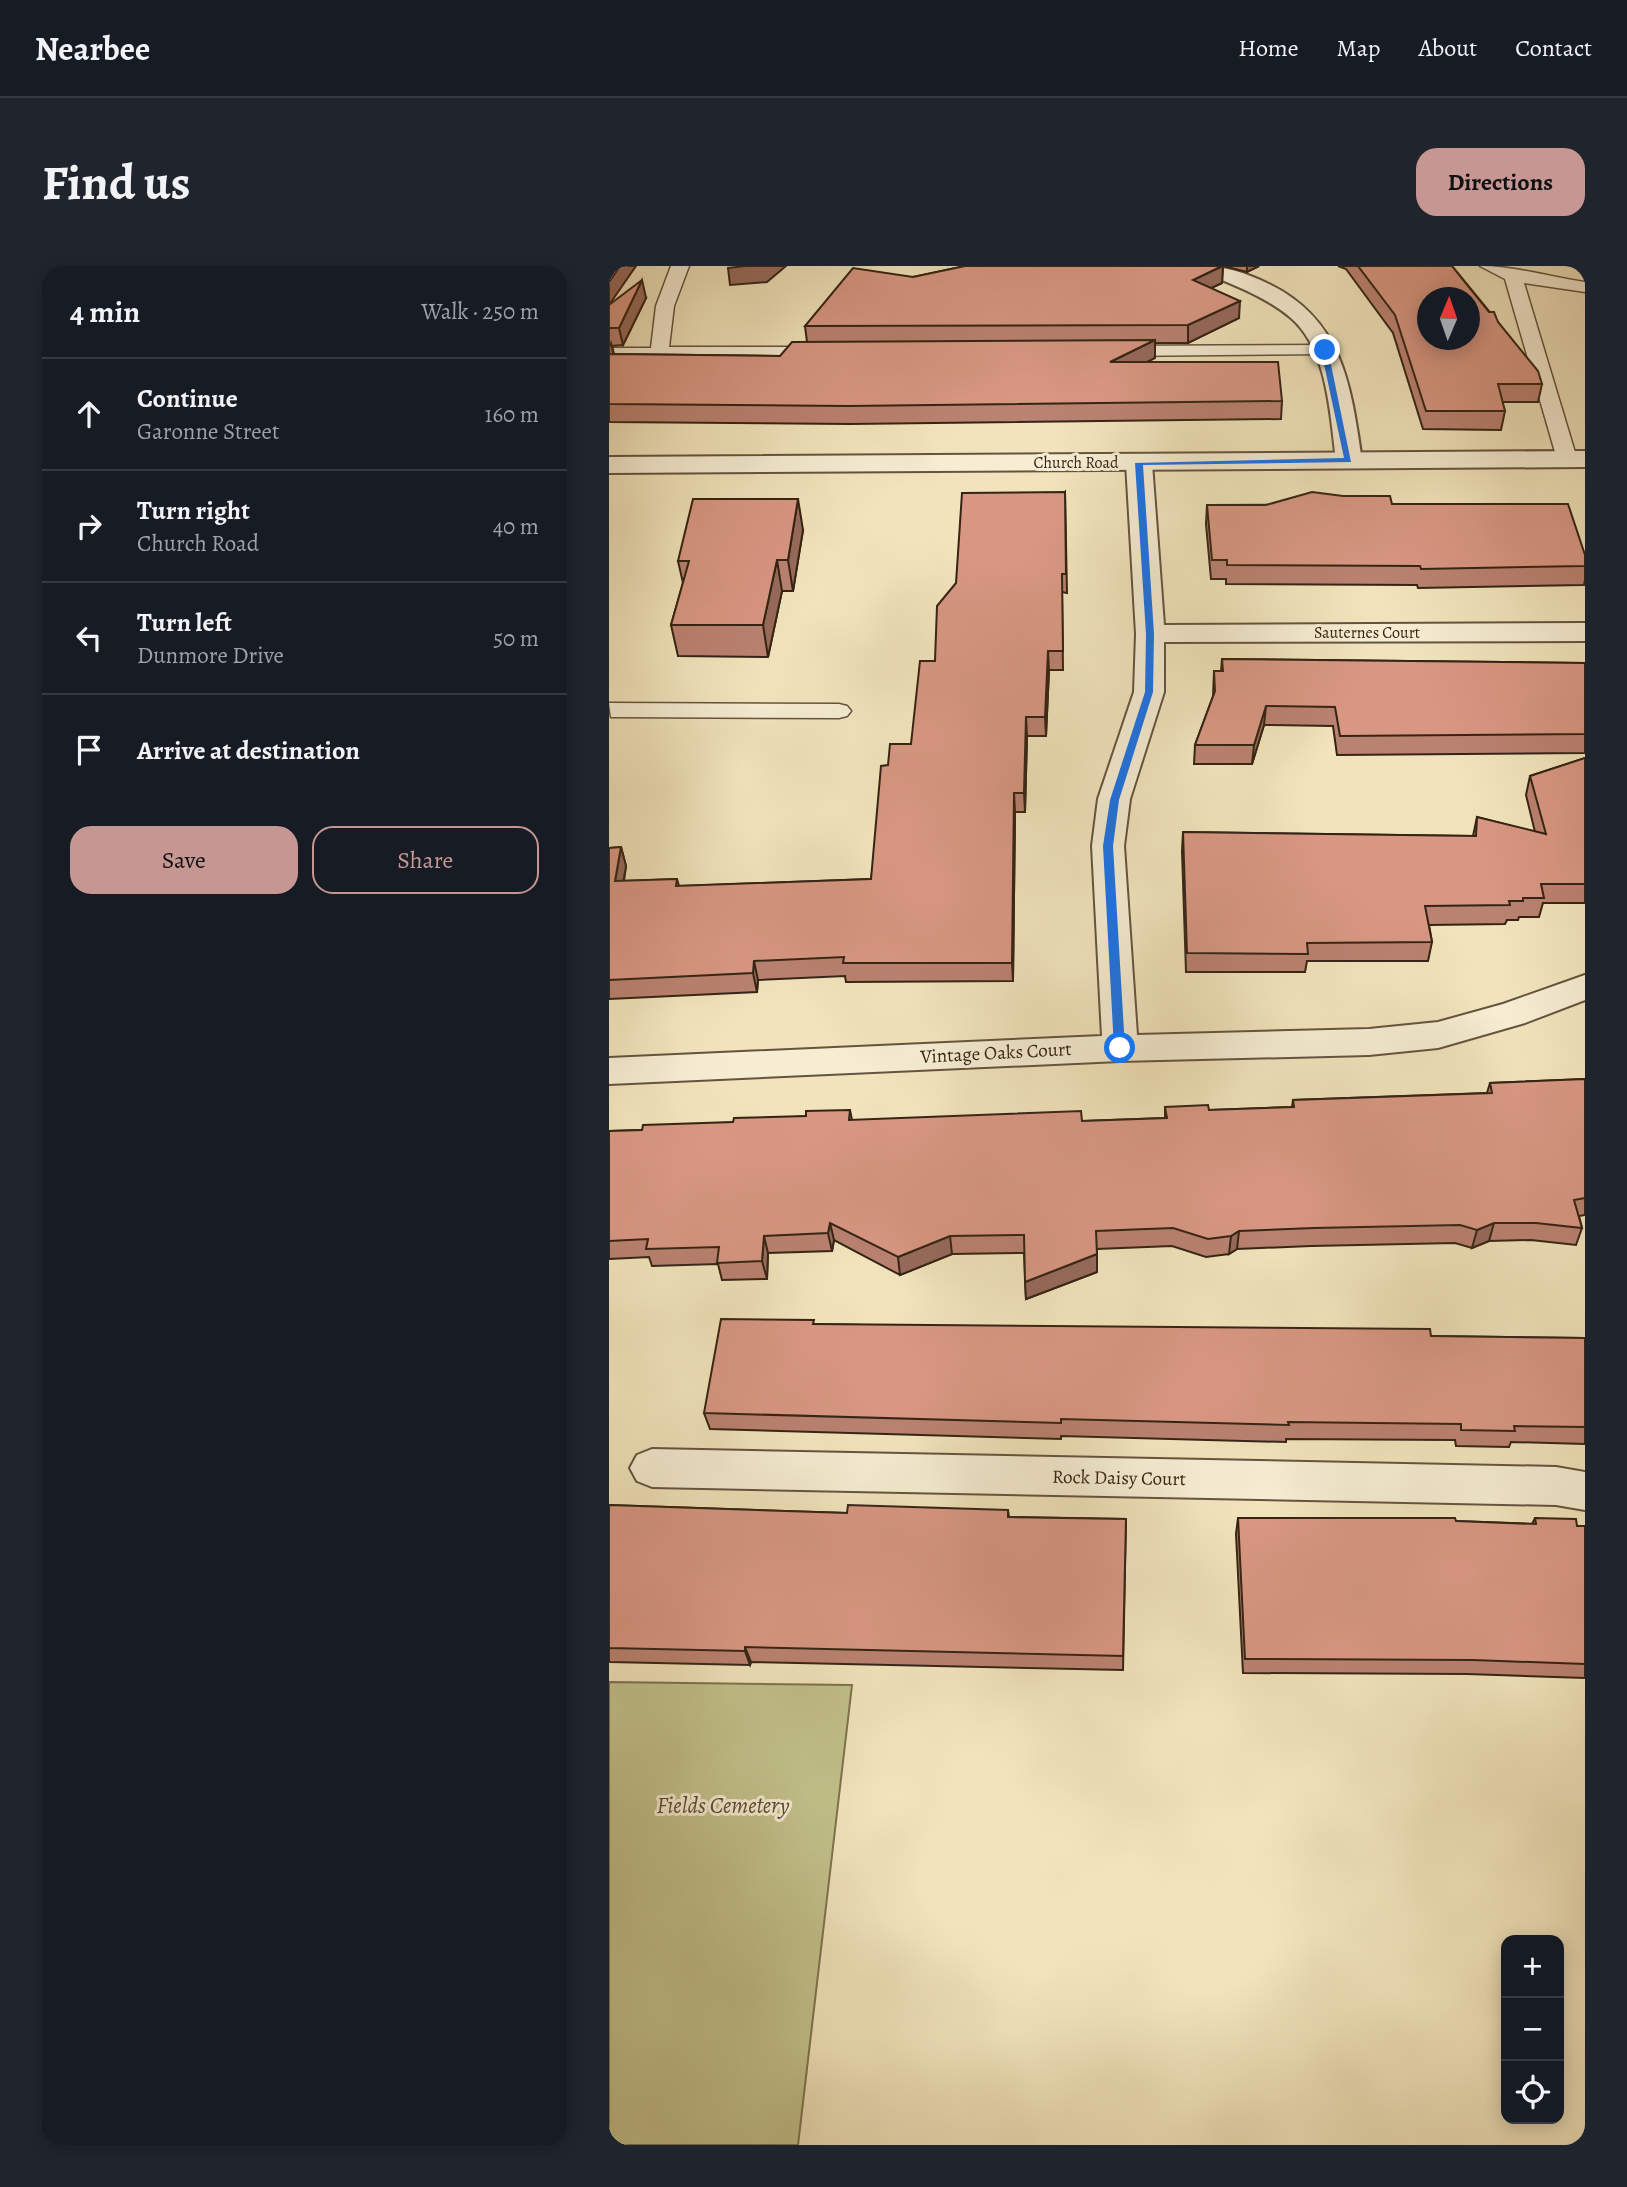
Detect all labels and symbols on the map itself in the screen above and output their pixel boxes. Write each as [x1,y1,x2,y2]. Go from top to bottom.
north arrow [1417,287,1480,350]
route end [1309,334,1340,365]
street label: Church Road [1034,452,1119,474]
street label: Sauternes Court [1314,622,1420,644]
route start [1104,1032,1135,1063]
street label: Vintage Oaks Court [919,1036,1072,1070]
street label: Rock Daisy Court [1052,1464,1186,1492]
park label: Fields Cemetery [656,1790,790,1821]

